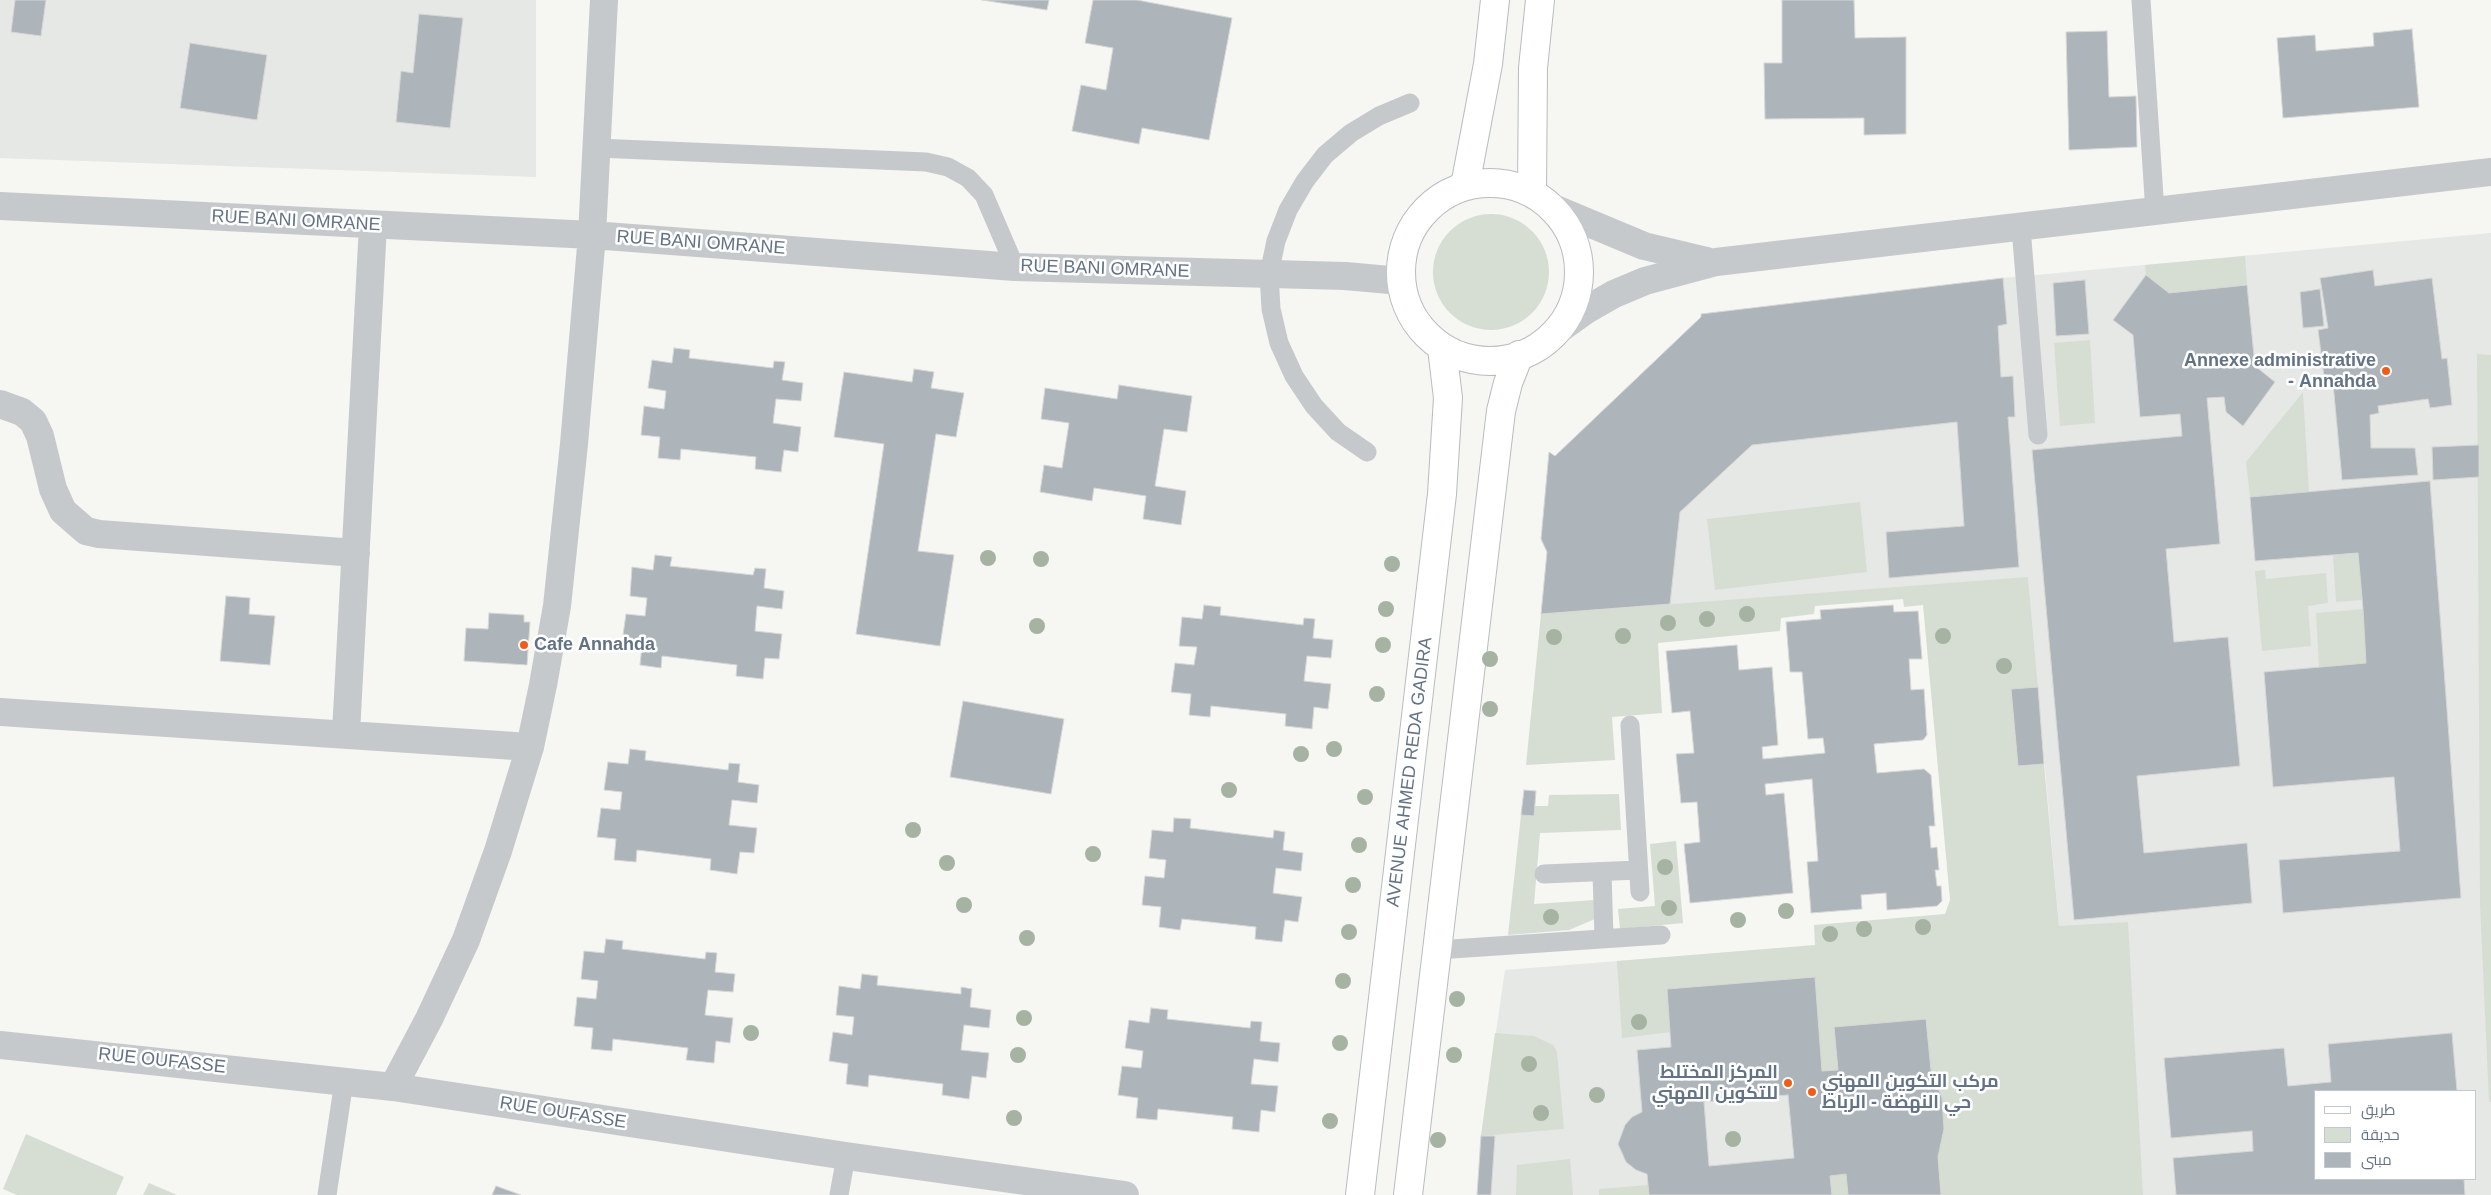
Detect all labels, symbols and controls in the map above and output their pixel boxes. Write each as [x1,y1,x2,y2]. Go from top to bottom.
street label: RUE BANI OMRANE [211,206,381,236]
street label: RUE BANI OMRANE [616,226,786,260]
street label: RUE BANI OMRANE [1020,255,1190,283]
place label: Annexe administrative - Annahda [2184,350,2376,392]
marker: Annexe administrative - Annahda [2380,365,2392,377]
place label: Cafe Annahda [534,634,655,656]
street label: AVENUE AHMED REDA GADIRA [1383,636,1437,908]
marker: Cafe Annahda [518,639,530,651]
street label: RUE OUFASSE [97,1044,227,1078]
place label: المركز المختلط للتكوين المهني [1652,1062,1778,1104]
place label: مركب التكوين المهني حي النهضة - الرباط [1822,1071,1999,1114]
marker: المركز المختلط للتكوين المهني [1782,1077,1794,1089]
marker: مركب التكوين المهني حي النهضة - الرباط [1806,1086,1818,1098]
legend [2314,1090,2476,1180]
street label: RUE OUFASSE [498,1092,628,1134]
text: طريق [2361,1101,2395,1118]
text: حديقة [2361,1126,2400,1143]
text: مبنى [2361,1151,2392,1168]

